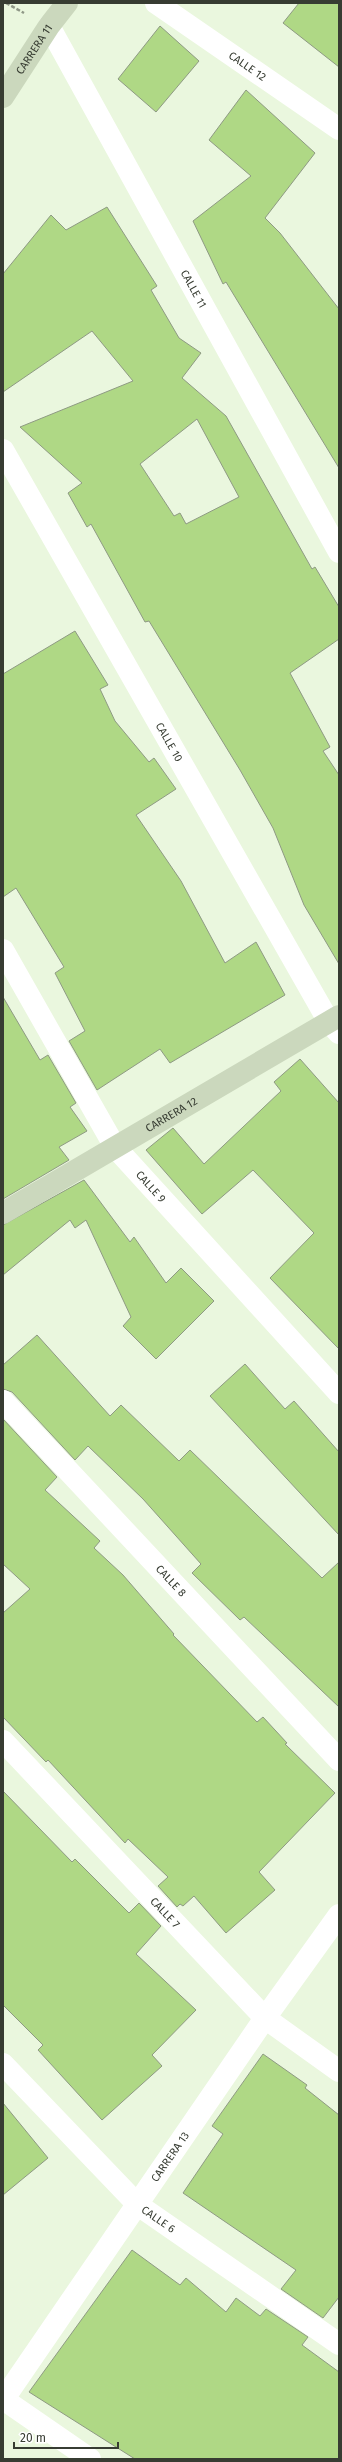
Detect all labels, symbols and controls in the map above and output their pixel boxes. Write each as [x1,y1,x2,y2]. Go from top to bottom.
street label: CARRERA 11 [13,22,55,77]
street label: CALLE 12 [226,49,269,83]
street label: CALLE 11 [178,267,210,310]
street label: CALLE 10 [153,720,186,764]
street label: CARRERA 12 [143,1094,199,1135]
street label: CALLE 9 [133,1168,169,1205]
street label: CALLE 8 [153,1562,189,1599]
street label: CALLE 7 [148,1894,183,1930]
street label: CARRERA 13 [148,2129,192,2184]
street label: CALLE 6 [139,2203,178,2235]
scale bar [14,2424,118,2450]
text: 20 m [20,2431,46,2445]

